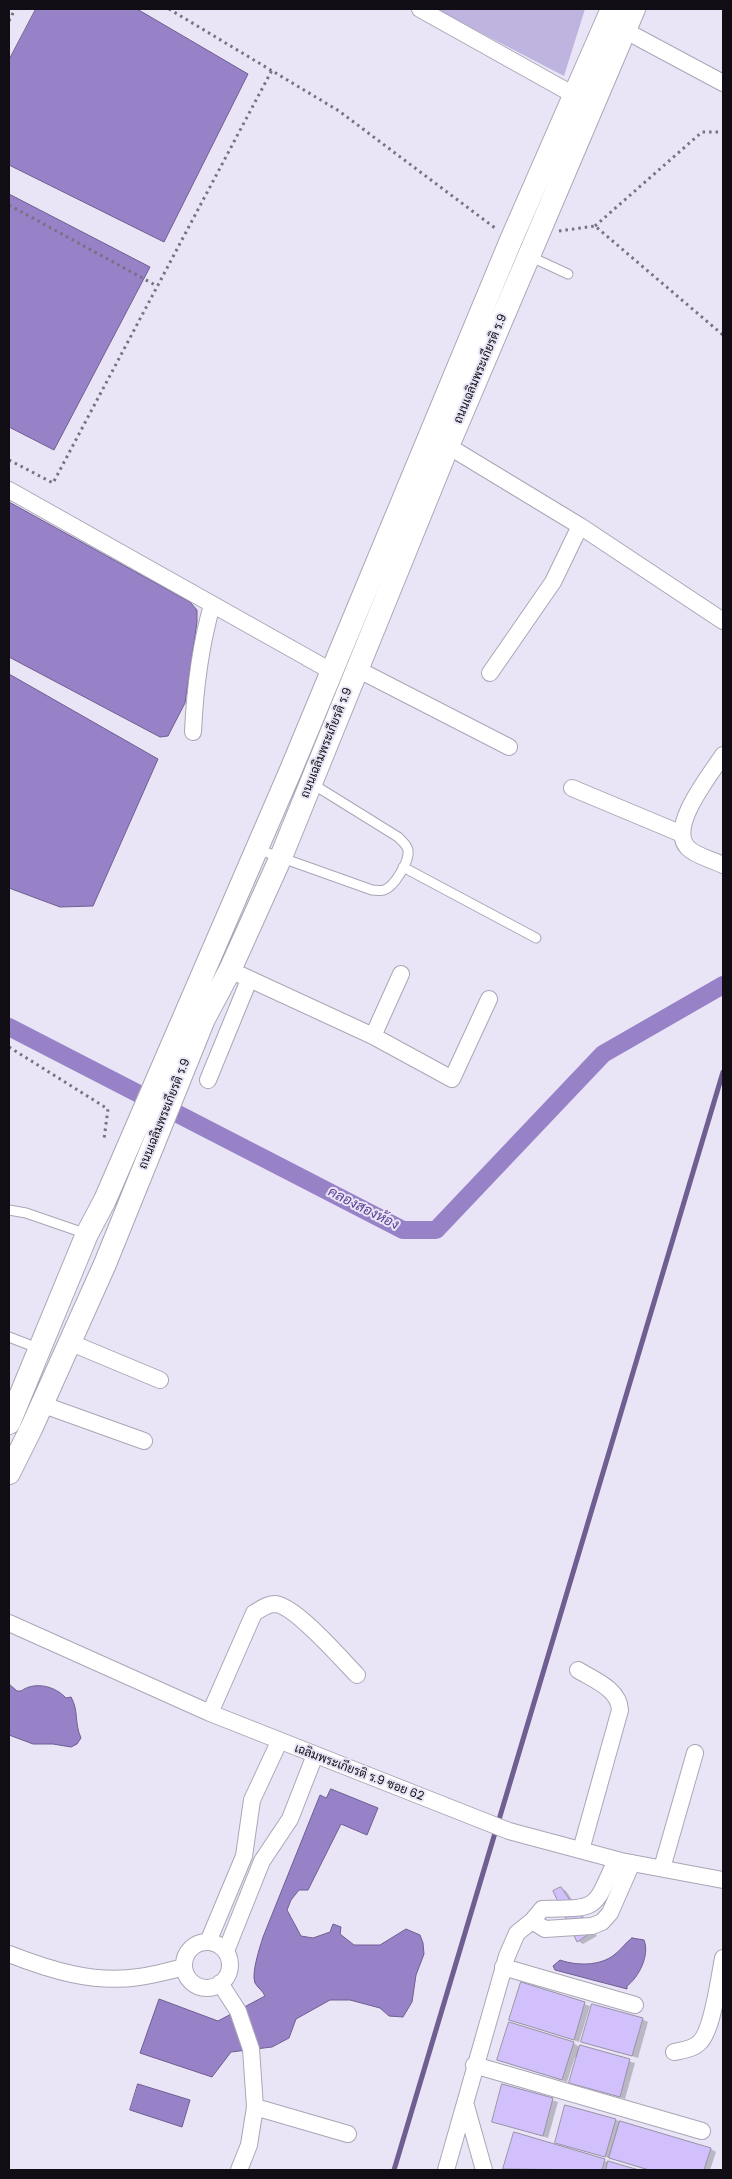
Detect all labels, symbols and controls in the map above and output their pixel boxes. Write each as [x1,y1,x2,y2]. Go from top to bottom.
street label: ถนนเฉลิมพระเกียรติ ร.9 [451,312,511,426]
street label: ถนนเฉลิมพระเกียรติ ร.9 [298,686,356,800]
street label: ถนนเฉลิมพระเกียรติ ร.9 [136,1057,194,1171]
water label: คลองสองห้อง [325,1184,401,1234]
street label: เฉลิมพระเกียรติ ร.9 ซอย 62 [292,1742,426,1804]

